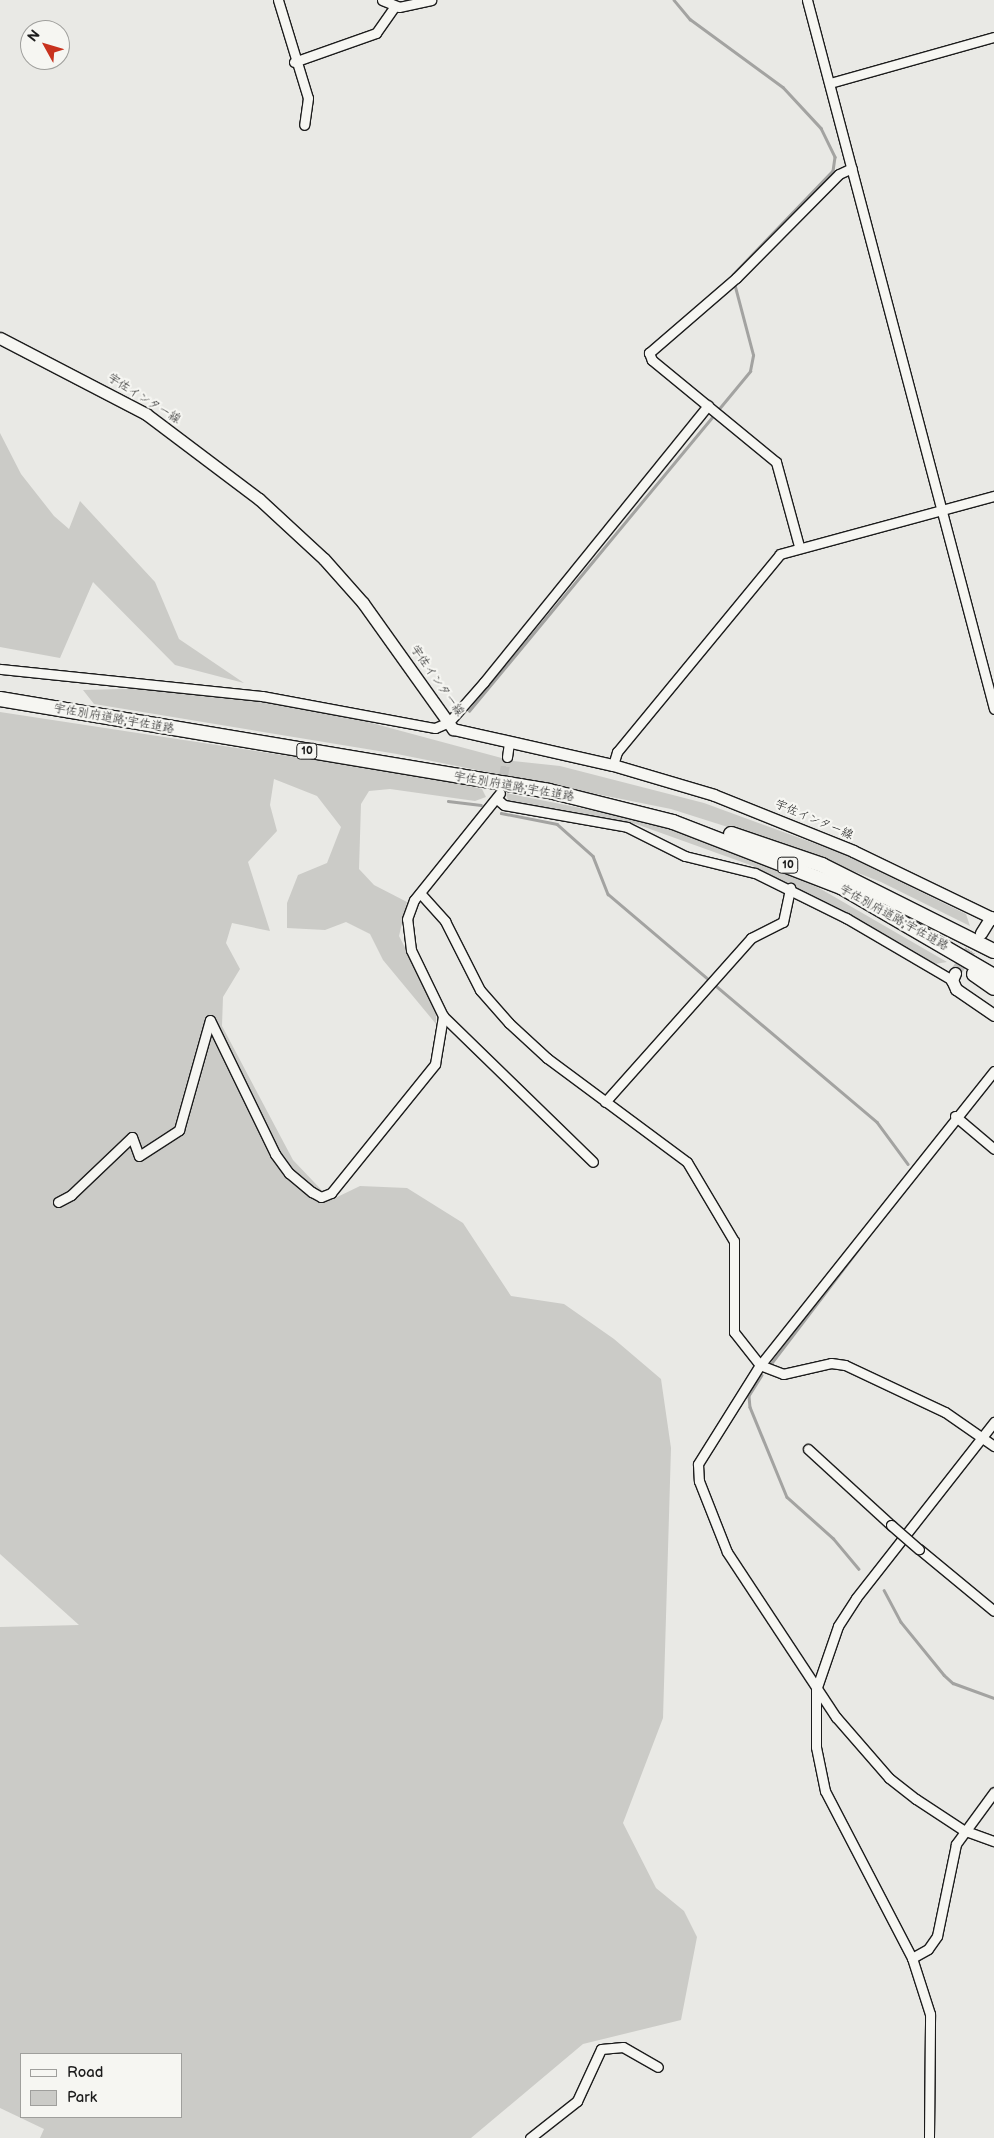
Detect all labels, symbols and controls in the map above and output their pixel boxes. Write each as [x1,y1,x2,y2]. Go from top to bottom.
north arrow [20,20,70,70]
text: N [24,26,44,45]
street label: 宇佐インター線 [105,371,183,427]
street label: 宇佐インター線 [407,642,467,720]
street label: 宇佐別府道路;宇佐道路 [52,701,176,737]
road number: 10 [296,742,318,759]
street label: 宇佐別府道路;宇佐道路 [452,769,576,805]
street label: 宇佐インター線 [773,797,855,843]
road number: 10 [777,856,799,874]
street label: 宇佐別府道路;宇佐道路 [837,882,951,954]
legend [20,2053,182,2118]
text: Road [67,2063,103,2082]
text: Park [67,2088,97,2107]

